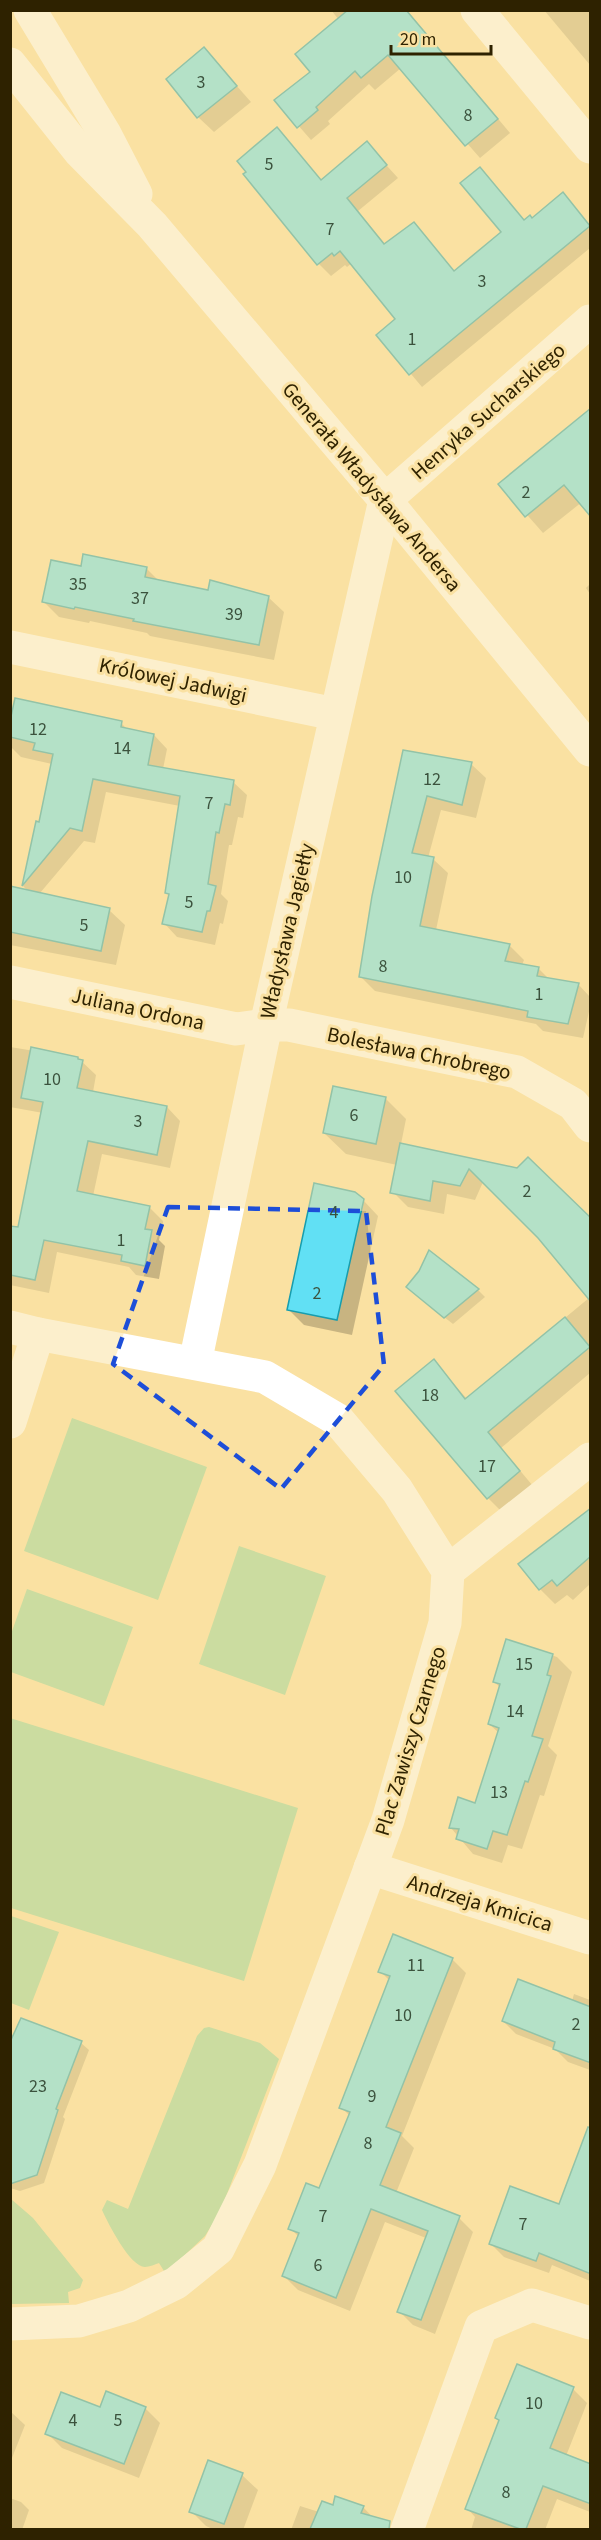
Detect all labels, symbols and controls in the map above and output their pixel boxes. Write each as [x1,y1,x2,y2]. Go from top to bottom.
scale bar [391,18,492,56]
text: 20 m [400,27,436,52]
house number: 3 [197,70,206,95]
house number: 8 [464,103,473,128]
house number: 5 [265,152,274,177]
house number: 7 [326,217,335,242]
house number: 3 [478,269,487,294]
house number: 1 [408,327,416,352]
street label: Henryka Sucharskiego [404,335,572,487]
street label: Generała Władysława Andersa [275,376,469,598]
house number: 2 [522,480,531,505]
house number: 35 [69,572,87,597]
house number: 37 [131,586,149,611]
house number: 39 [225,602,243,627]
street label: Królowej Jadwigi [96,650,250,710]
house number: 12 [29,717,47,742]
house number: 14 [113,736,131,761]
house number: 12 [423,767,441,792]
house number: 7 [205,791,214,816]
street label: Władysława Jagiełły [252,840,322,1022]
house number: 10 [394,865,412,890]
house number: 5 [185,890,194,915]
house number: 5 [80,913,89,938]
house number: 8 [379,954,388,979]
street label: Juliana Ordona [69,980,207,1038]
house number: 1 [535,982,543,1007]
street label: Bolesława Chrobrego [324,1019,514,1087]
house number: 10 [43,1067,61,1092]
house number: 6 [350,1103,359,1128]
house number: 3 [134,1109,143,1134]
house number: 2 [523,1179,532,1204]
house number: 4 [330,1200,339,1225]
house number: 1 [117,1228,125,1253]
house number: 2 [313,1281,322,1306]
house number: 18 [421,1383,439,1408]
house number: 17 [478,1454,496,1479]
street label: Plac Zawiszy Czarnego [367,1643,453,1839]
house number: 15 [515,1652,533,1677]
house number: 14 [506,1699,524,1724]
house number: 13 [490,1780,508,1805]
street label: Andrzeja Kmicica [404,1867,556,1939]
house number: 11 [407,1953,425,1978]
house number: 10 [394,2003,412,2028]
house number: 2 [572,2012,581,2037]
house number: 23 [29,2074,47,2099]
house number: 9 [368,2084,377,2109]
house number: 8 [364,2131,373,2156]
house number: 7 [319,2204,328,2229]
house number: 7 [519,2212,528,2237]
house number: 6 [314,2253,323,2278]
house number: 10 [525,2391,543,2416]
house number: 4 [69,2408,78,2433]
house number: 5 [114,2408,123,2433]
house number: 8 [502,2480,511,2505]

